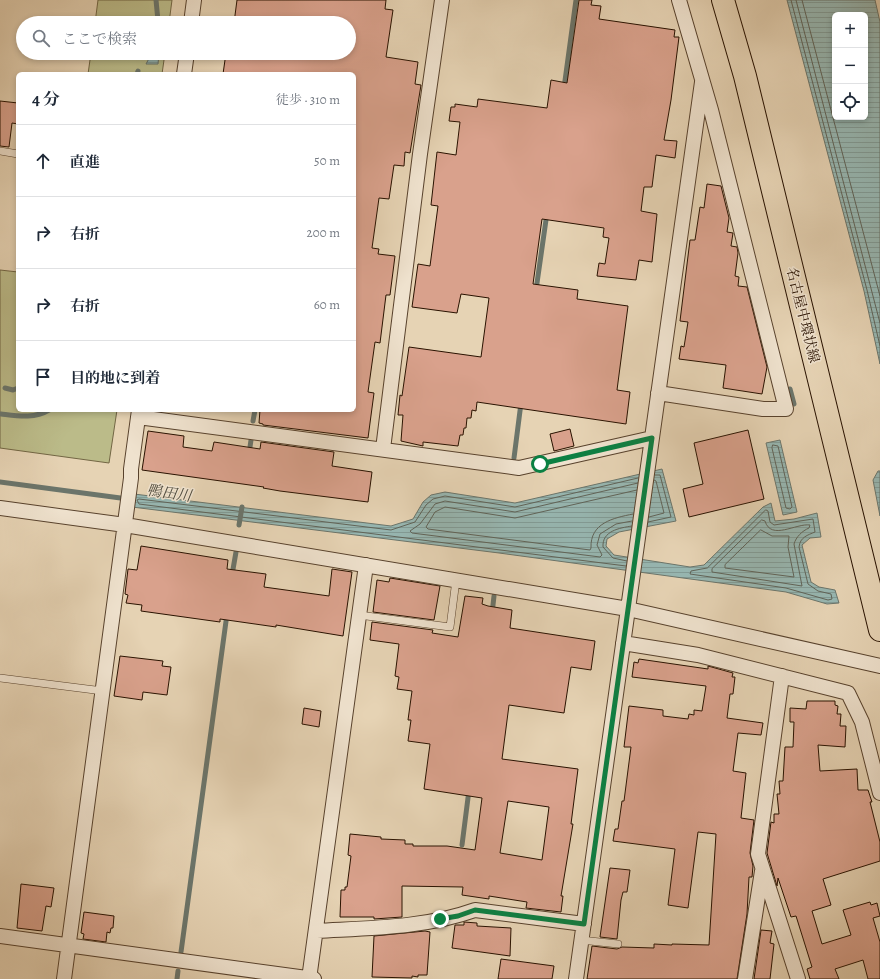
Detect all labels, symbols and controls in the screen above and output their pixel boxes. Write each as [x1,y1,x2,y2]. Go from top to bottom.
map controls [832,12,868,120]
button: + [832,12,868,48]
search box [16,16,356,60]
icon: search [30,27,52,49]
text: ここで検索 [62,29,137,49]
button: − [832,48,868,84]
button: locate [832,84,868,120]
text: 4 分 [32,88,60,111]
text: 徒歩 · 310 m [276,91,340,108]
icon: ahead [32,150,54,172]
text: 直進 [70,152,100,172]
text: 50 m [314,152,340,169]
icon: right [32,222,54,244]
text: 右折 [70,224,100,244]
text: 200 m [307,224,340,241]
street label: 名古屋中環状線 [782,265,824,365]
icon: right [32,294,54,316]
text: 右折 [70,296,100,316]
text: 60 m [314,296,340,313]
icon: arrive [32,366,54,388]
text: 目的地に到着 [70,368,160,388]
route start [531,455,549,473]
water label: 鴨田川 [145,480,195,506]
route end [431,910,449,928]

